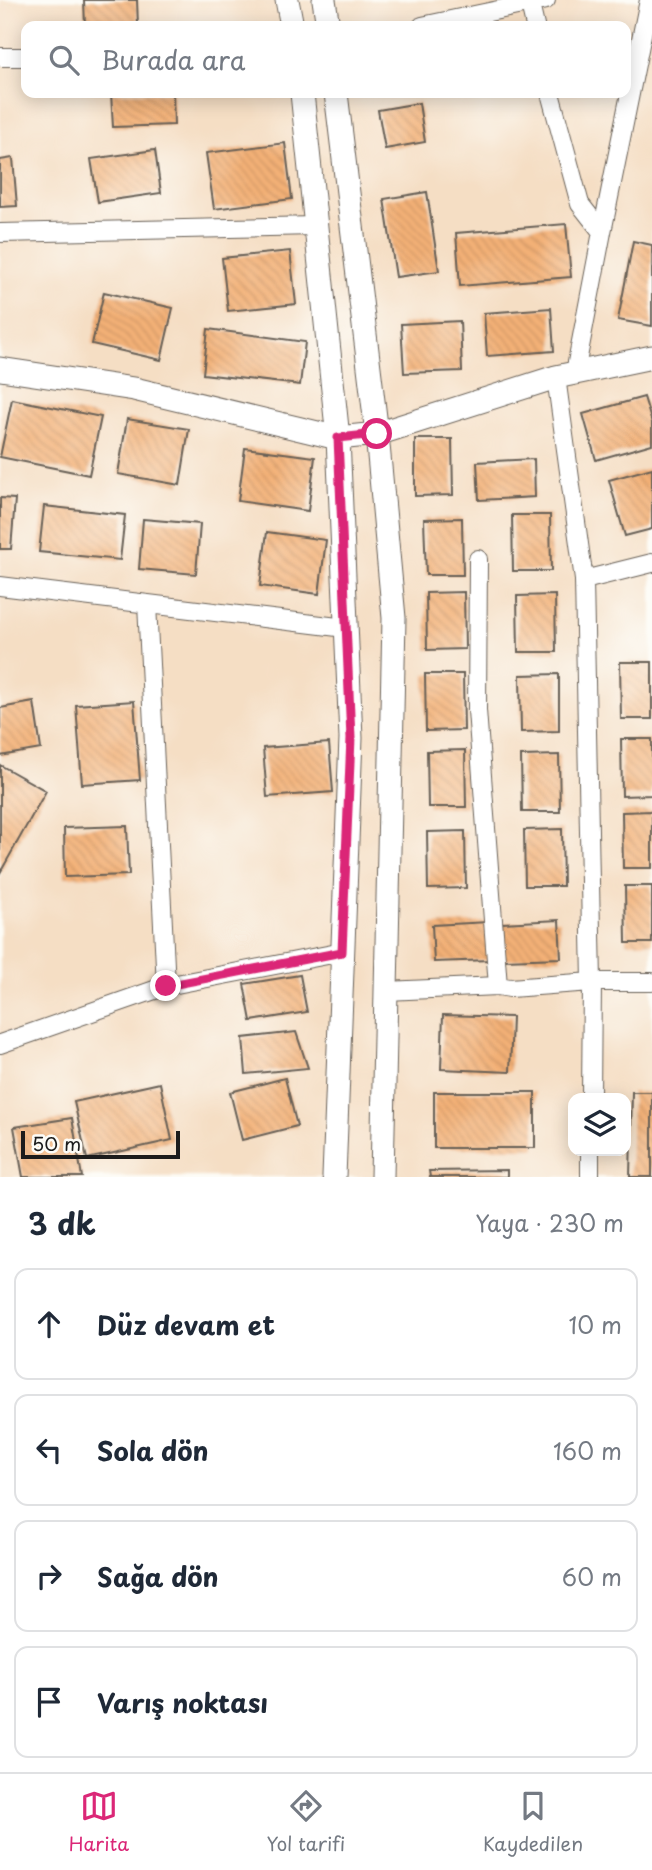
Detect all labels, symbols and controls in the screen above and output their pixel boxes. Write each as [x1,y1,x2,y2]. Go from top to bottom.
search box [21,21,631,98]
text: Burada ara [101,40,245,79]
icon: search [45,41,83,79]
route start [361,418,392,449]
route end [150,970,181,1001]
map controls [568,1093,631,1156]
button: layers [568,1093,631,1156]
scale bar [21,1128,180,1160]
text: 50 m [32,1129,81,1157]
text: 3 dk [28,1200,96,1245]
text: Yaya · 230 m [475,1205,624,1240]
icon: ahead [30,1305,68,1343]
text: Düz devam et [97,1305,275,1344]
text: 10 m [568,1307,622,1342]
icon: left [30,1431,68,1469]
text: Sola dön [97,1431,208,1470]
text: 160 m [553,1433,622,1468]
icon: right [30,1557,68,1595]
text: Sağa dön [97,1557,219,1596]
text: 60 m [562,1559,622,1594]
icon: arrive [30,1683,68,1721]
text: Varış noktası [97,1683,268,1722]
tab: Harita [69,1787,129,1857]
tab: Yol tarifi [267,1787,345,1857]
tab: Kaydedilen [483,1787,583,1857]

